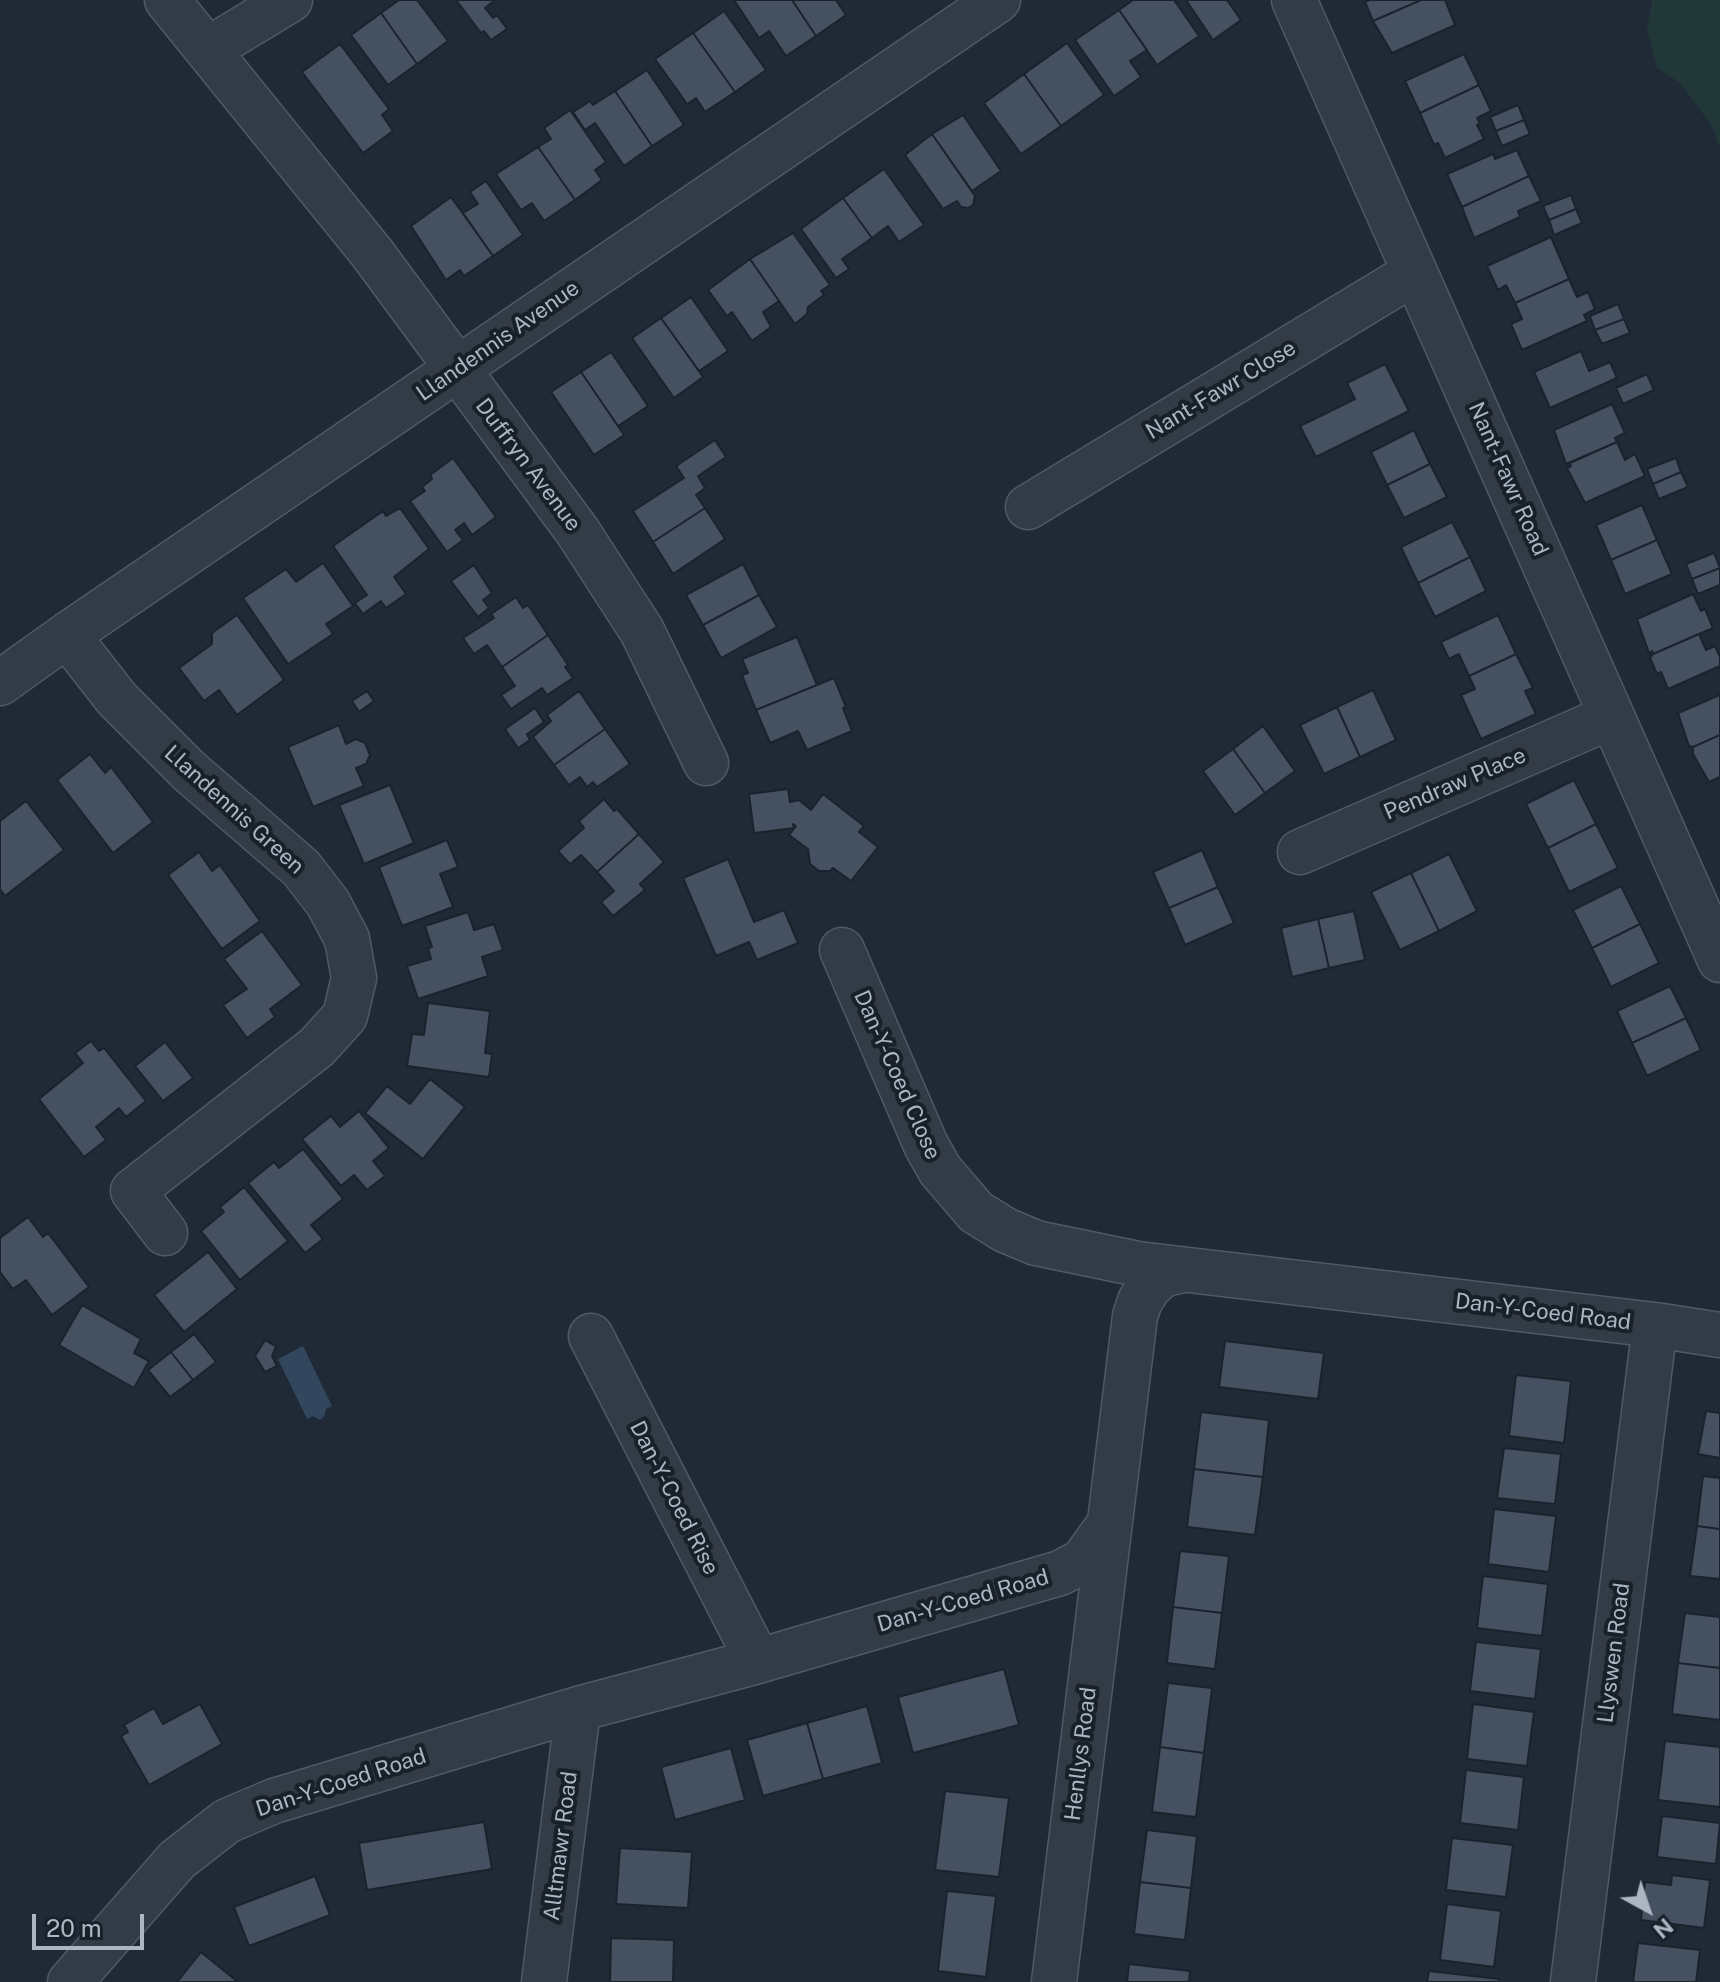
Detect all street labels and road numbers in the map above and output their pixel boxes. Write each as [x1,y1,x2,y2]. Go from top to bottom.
street label: Llandennis Avenue [412,275,584,407]
street label: Nant-Fawr Close [1141,335,1301,445]
street label: Duffryn Avenue [470,393,586,537]
street label: Nant-Fawr Road [1462,398,1554,560]
street label: Llandennis Green [159,740,309,880]
street label: Pendraw Place [1380,742,1530,826]
street label: Dan-Y-Coed Close [848,986,946,1164]
street label: Dan-Y-Coed Road [1453,1288,1633,1336]
street label: Dan-Y-Coed Rise [624,1417,724,1579]
street label: Dan-Y-Coed Road [874,1564,1052,1638]
street label: Llyswen Road [1592,1581,1636,1725]
street label: Henllys Road [1060,1686,1102,1822]
street label: Dan-Y-Coed Road [253,1743,429,1823]
street label: Alltmawr Road [539,1770,583,1922]

